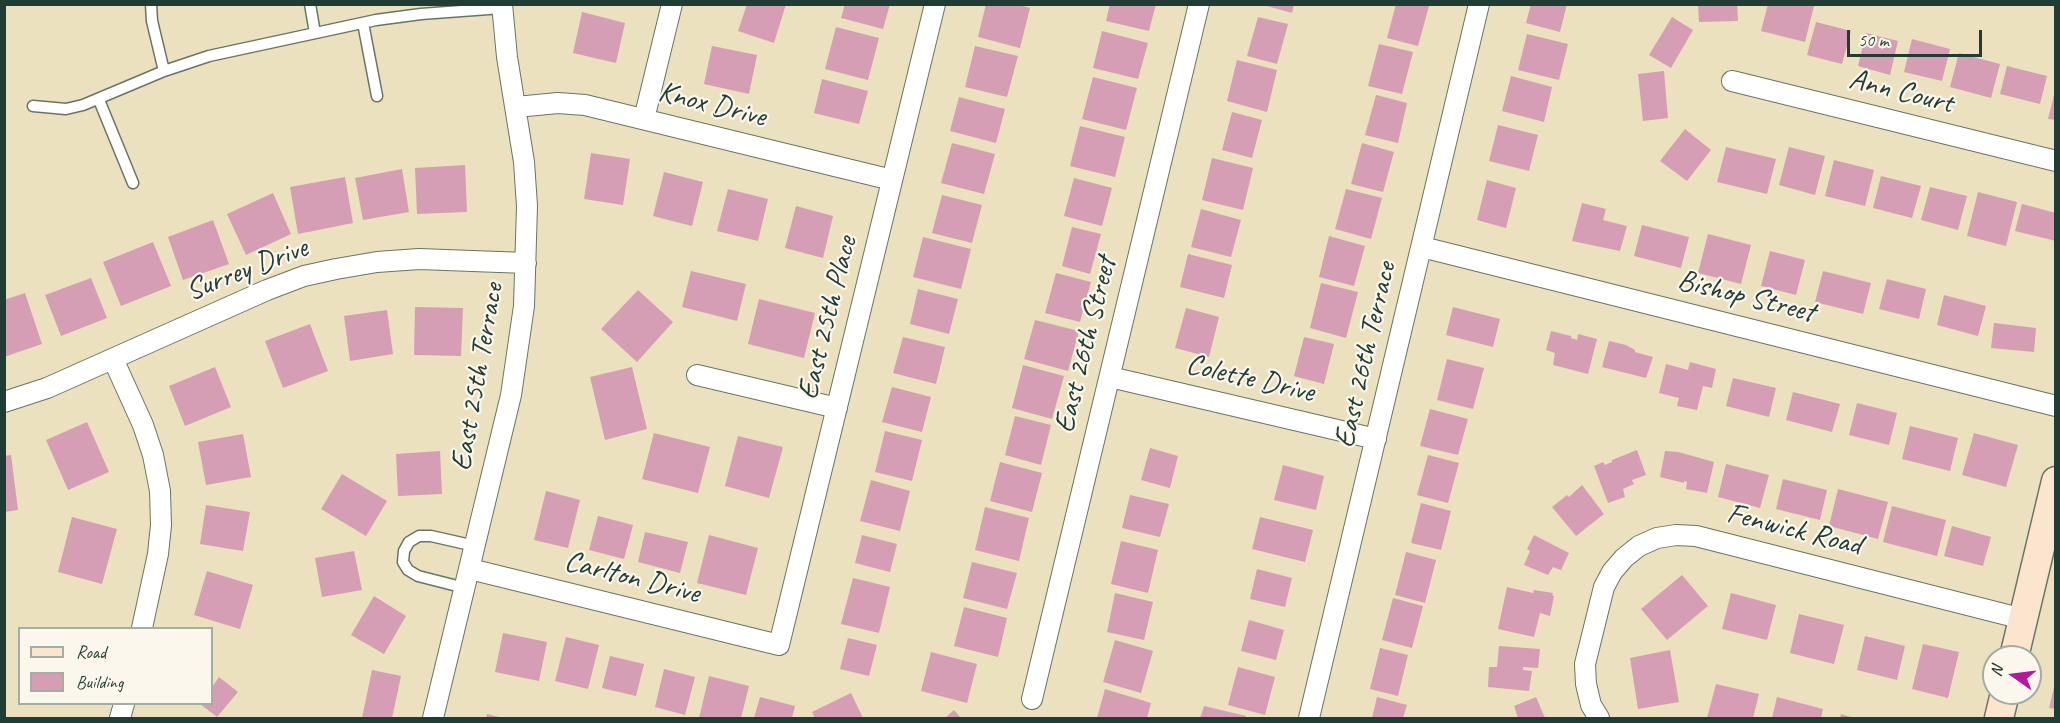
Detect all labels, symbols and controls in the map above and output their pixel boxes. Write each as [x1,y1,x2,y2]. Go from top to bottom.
scale bar [1850,18,1985,56]
text: 50 m [1858,29,1889,51]
street label: Ann Court [1845,62,1957,122]
street label: Knox Drive [655,74,769,136]
street label: Surrey Drive [181,230,313,310]
street label: East 25th Place [790,233,866,403]
street label: East 26th Street [1047,254,1125,436]
street label: East 26th Terrace [1327,259,1405,451]
street label: Bishop Street [1674,263,1818,331]
street label: East 25th Terrace [444,281,512,473]
street label: Colette Drive [1182,347,1318,411]
street label: Fenwick Road [1723,496,1865,564]
street label: Carlton Drive [561,544,703,612]
legend [18,627,213,705]
text: Road [76,641,106,663]
north arrow [1982,645,2042,705]
text: N [1986,664,2007,678]
text: Building [76,671,123,693]

